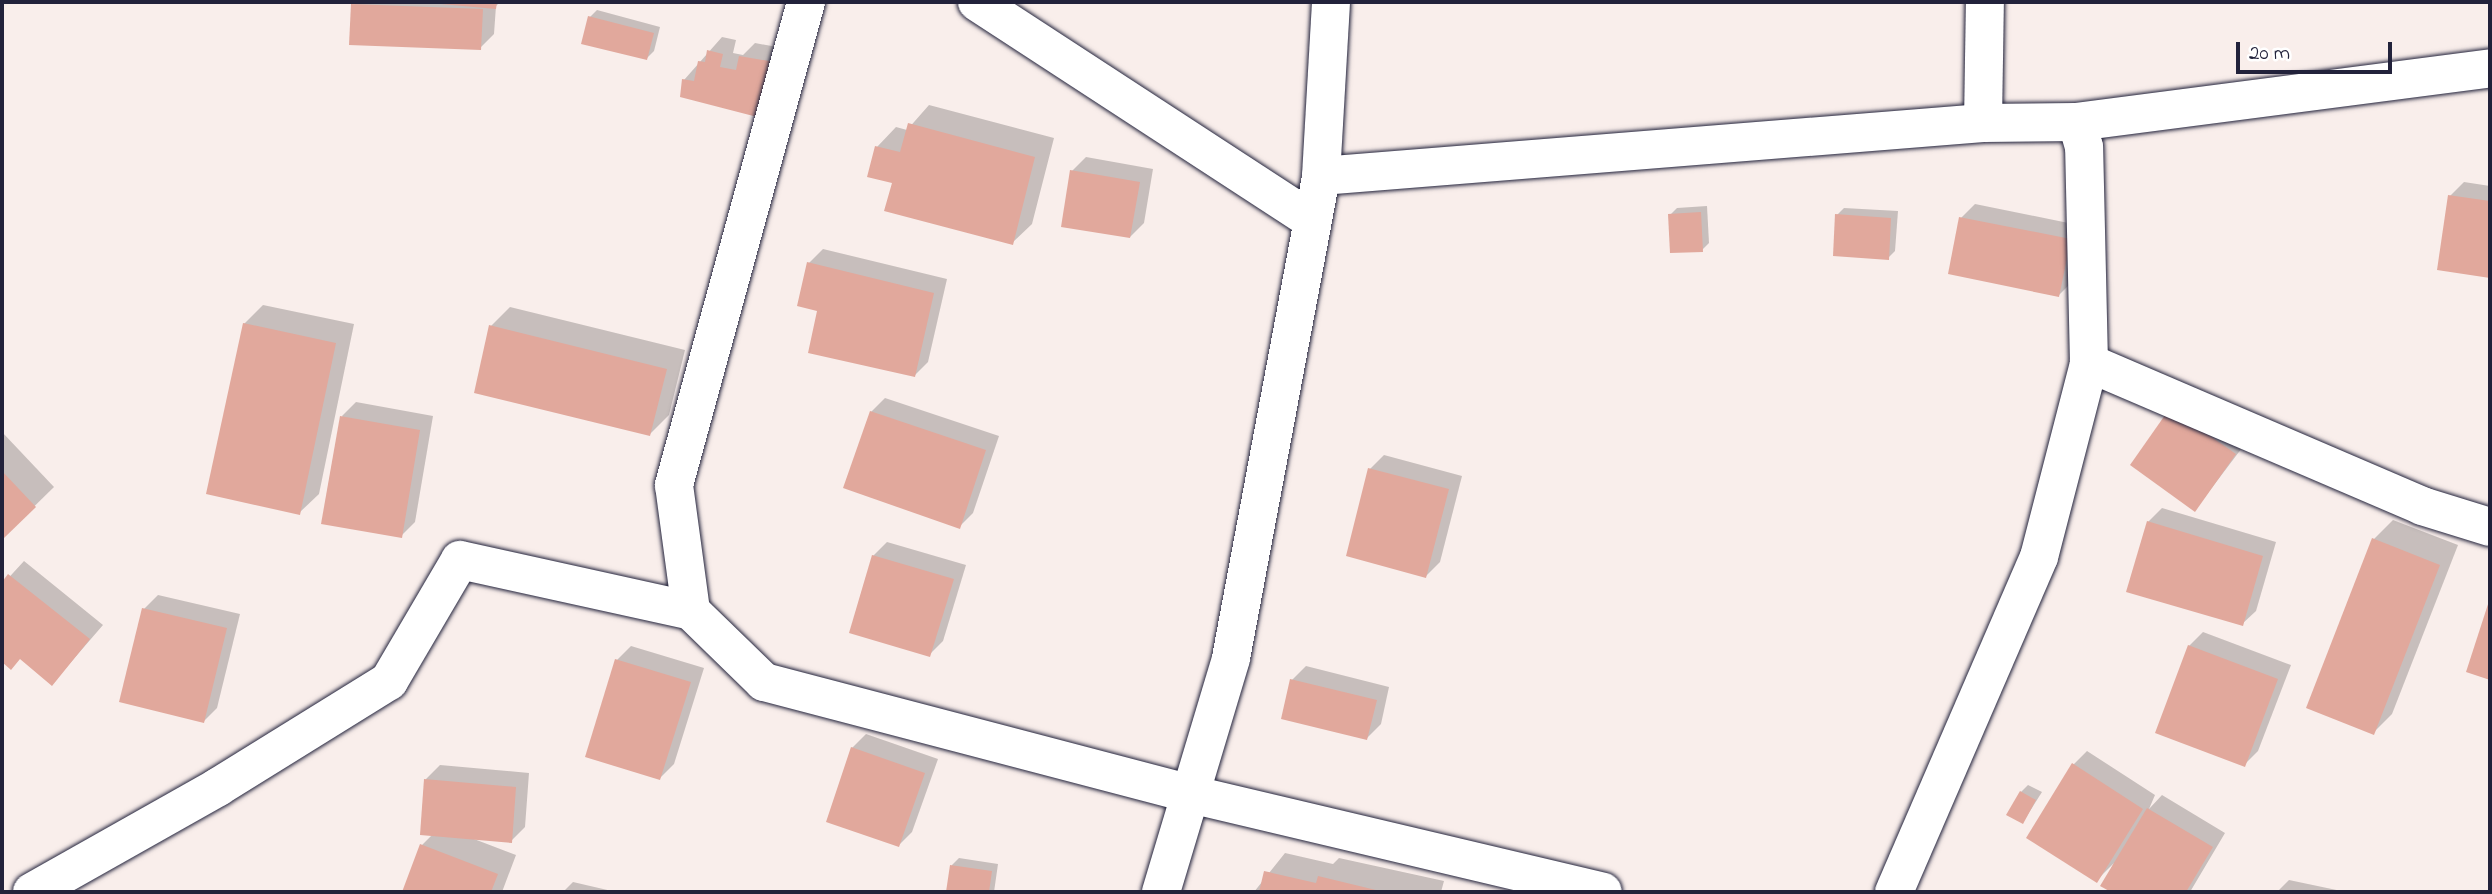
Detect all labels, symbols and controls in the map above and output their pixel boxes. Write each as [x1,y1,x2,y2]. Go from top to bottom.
scale bar [2240,28,2396,72]
text: 20 m [2249,39,2290,69]

